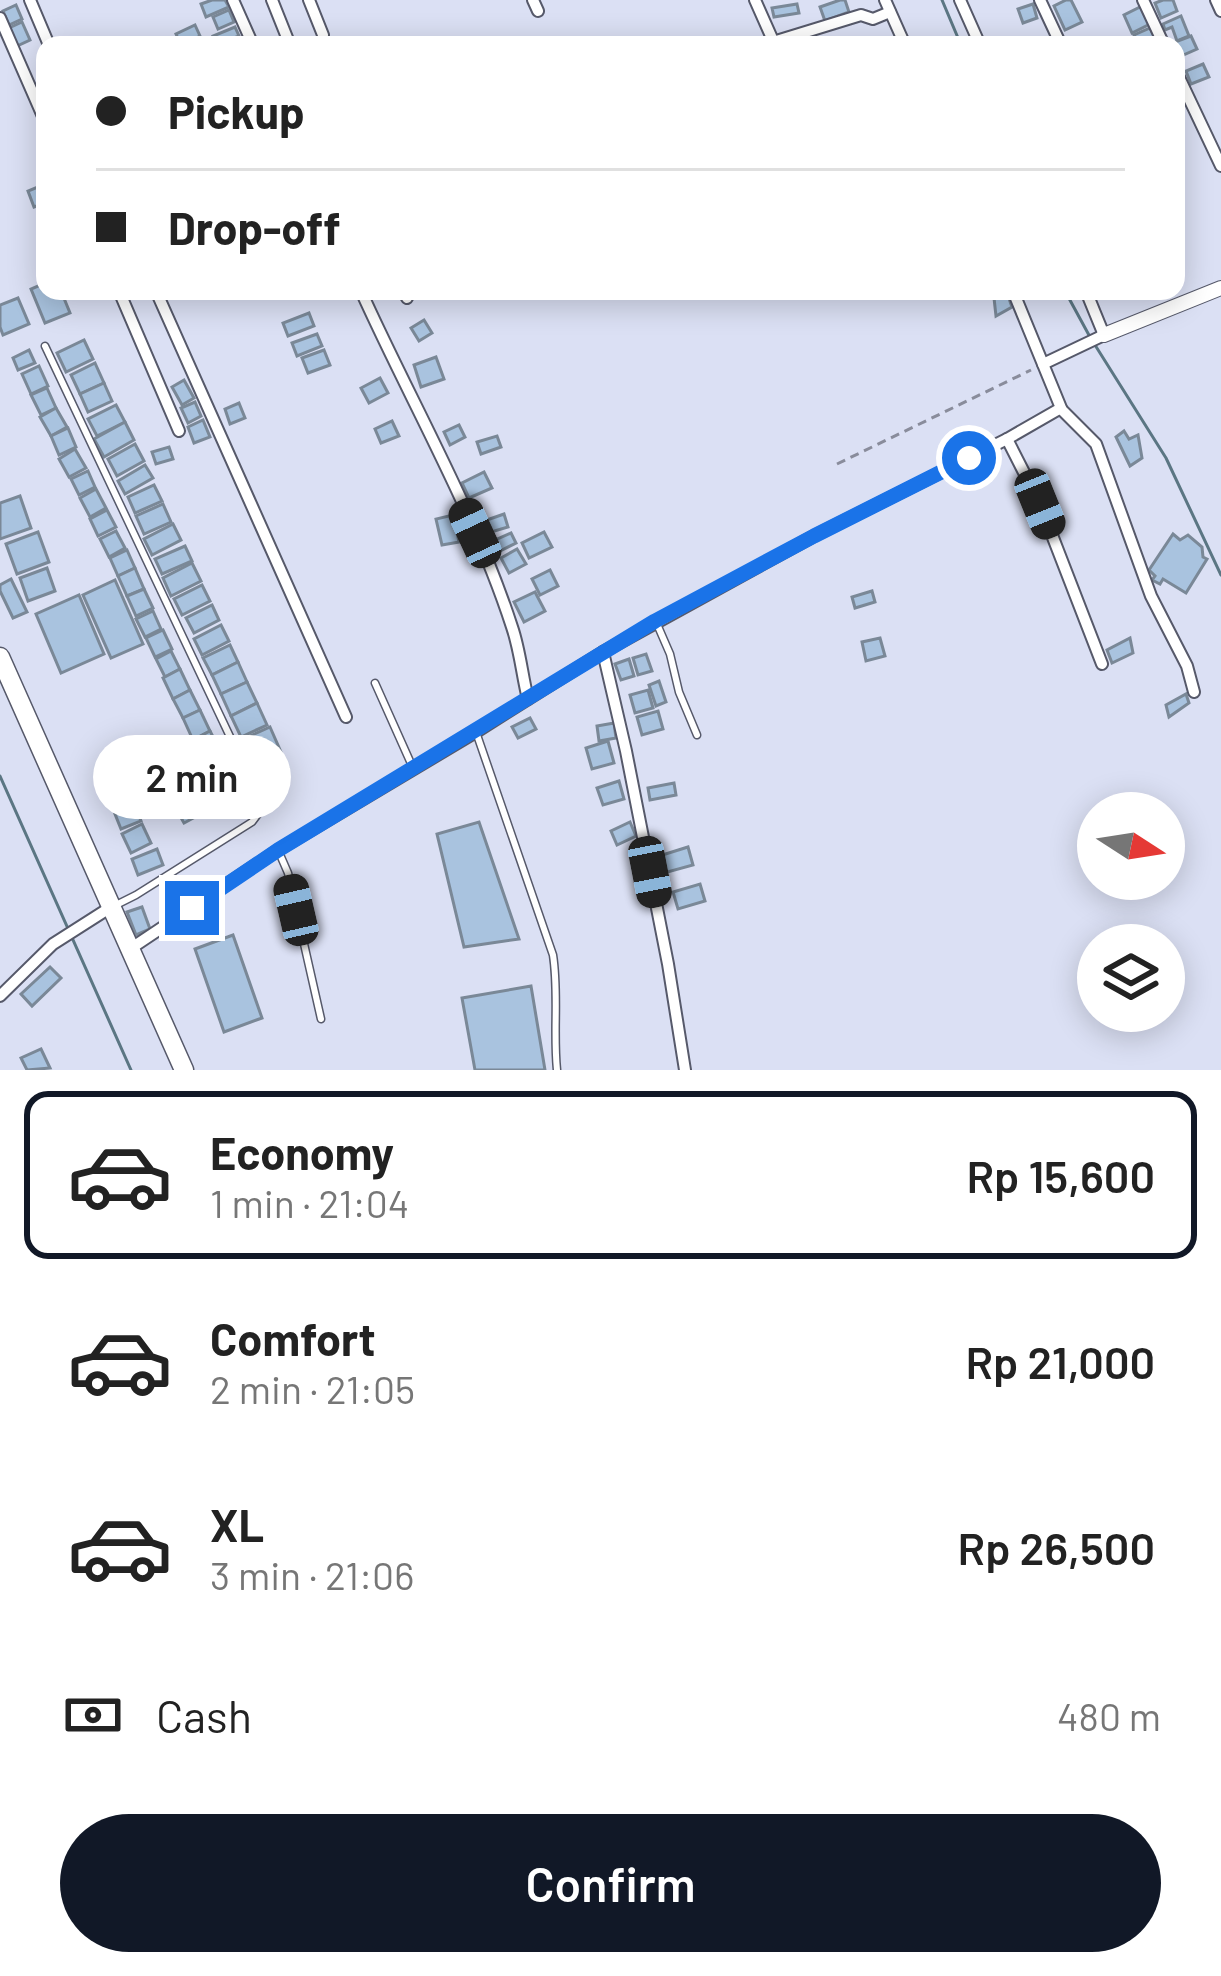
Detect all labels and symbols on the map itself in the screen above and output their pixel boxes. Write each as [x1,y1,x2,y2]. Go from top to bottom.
route start [942,431,996,485]
car [1010,464,1070,544]
car [443,493,507,573]
callout: 2 min [93,734,291,818]
north arrow [1077,792,1185,900]
car [625,833,675,911]
car [270,871,322,949]
route end [165,881,219,935]

